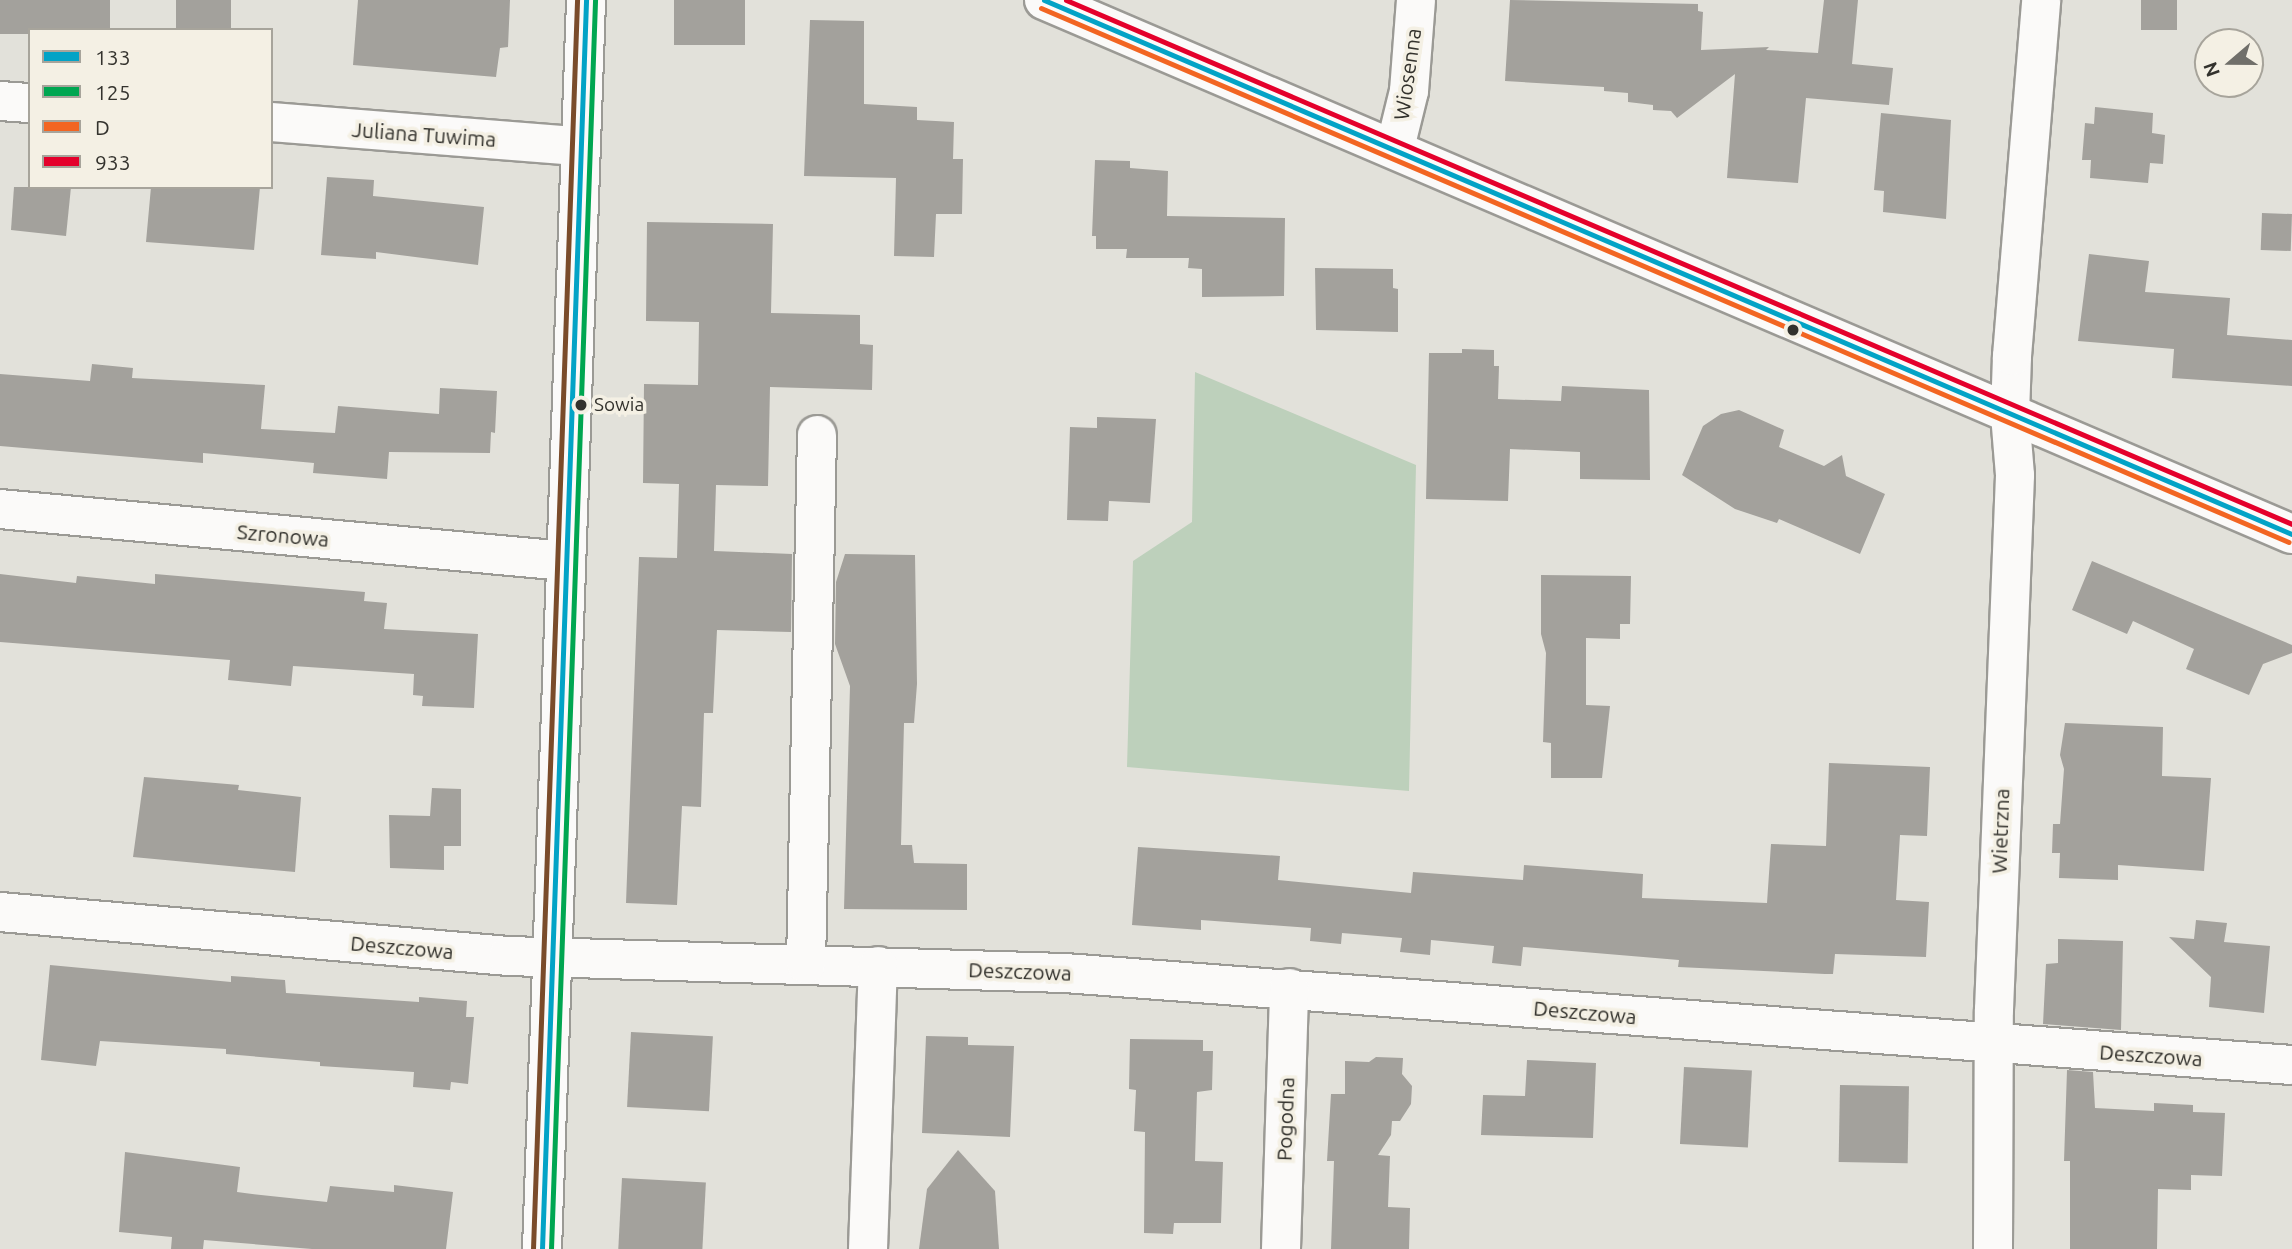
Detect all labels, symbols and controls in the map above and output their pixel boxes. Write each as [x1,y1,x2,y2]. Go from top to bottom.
street label: Wiosenna [1388,26,1426,122]
legend [28,28,273,189]
north arrow [2194,28,2264,98]
text: 133 [95,45,131,69]
text: N [2198,59,2224,80]
text: 125 [95,80,131,104]
text: D [95,115,110,139]
street label: Juliana Tuwima [351,116,497,152]
text: 933 [95,150,131,174]
unlabelled marker [1786,323,1800,337]
place label: Sowia [594,394,644,416]
marker: Sowia [574,398,588,412]
street label: Szronowa [236,518,330,552]
street label: Wietrzna [1986,788,2014,874]
street label: Deszczowa [349,930,455,964]
street label: Deszczowa [968,957,1072,985]
street label: Deszczowa [1532,995,1638,1029]
street label: Deszczowa [2098,1039,2204,1071]
street label: Pogodna [1271,1077,1299,1161]

